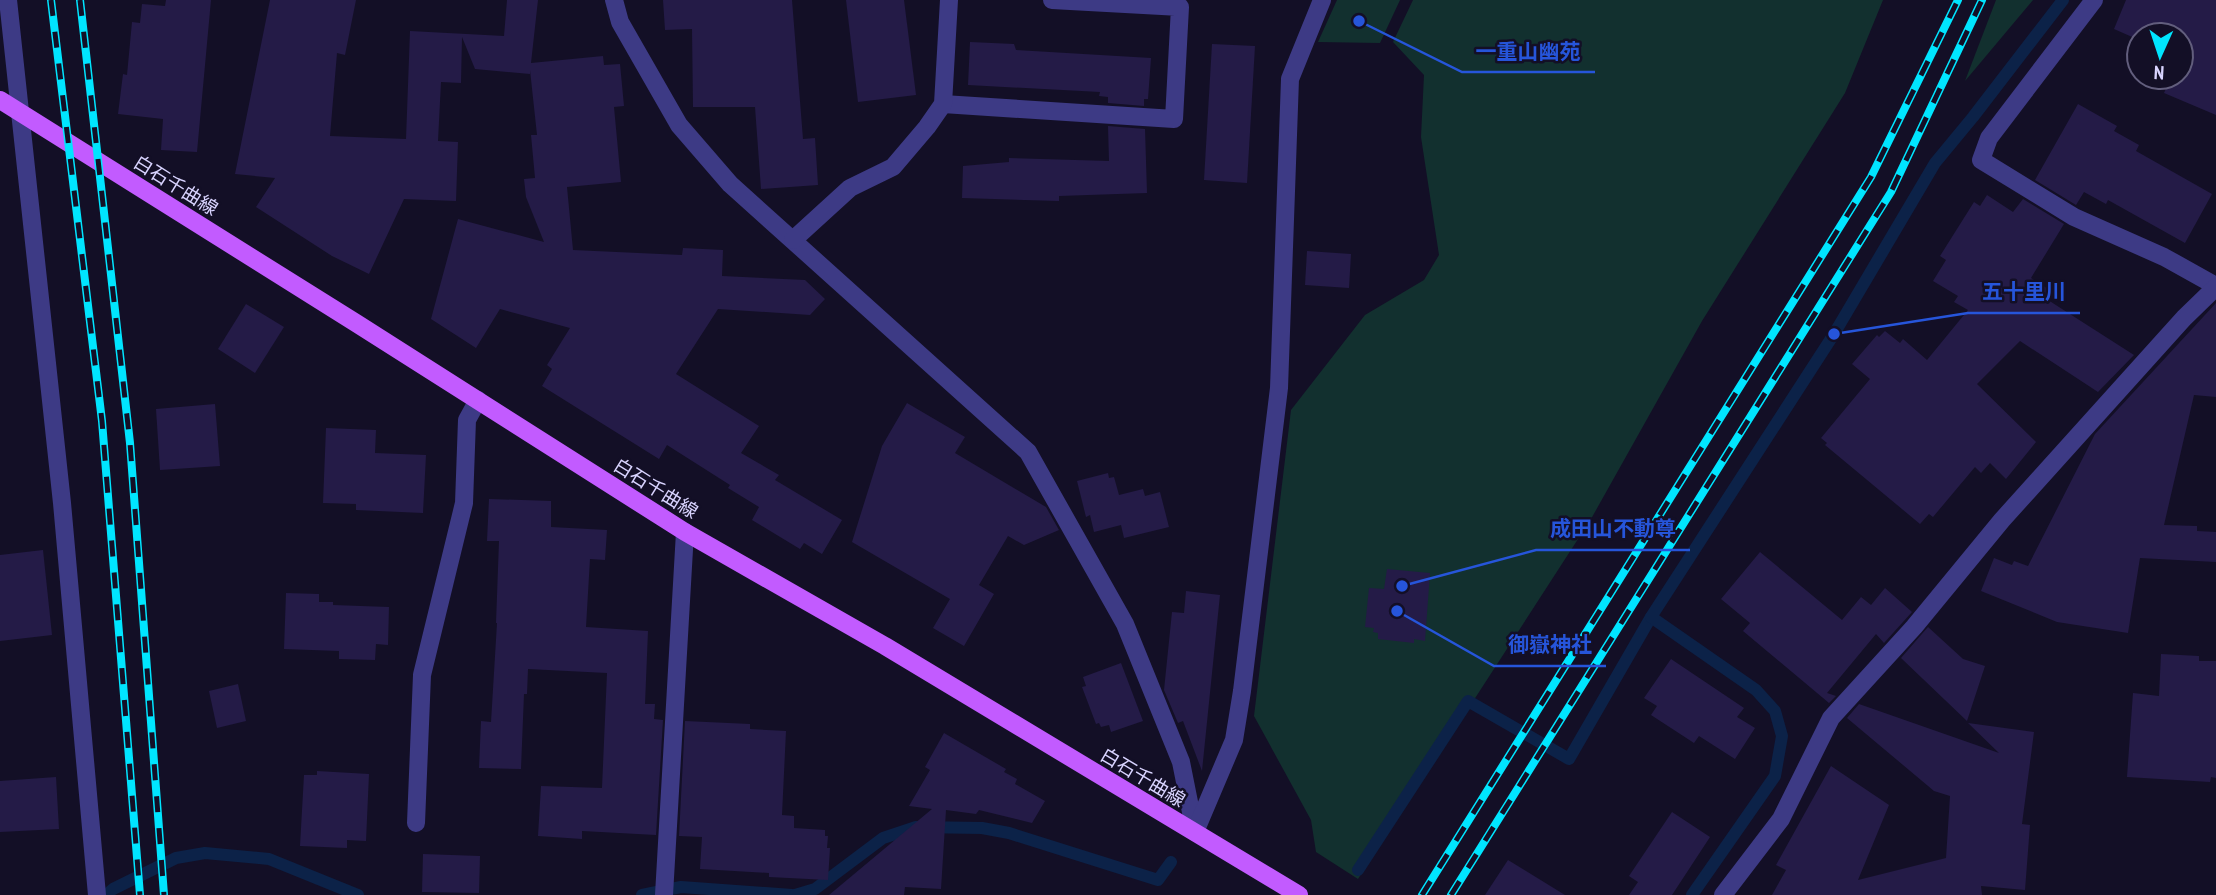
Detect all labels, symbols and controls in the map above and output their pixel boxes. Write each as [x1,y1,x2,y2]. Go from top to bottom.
north arrow [2125,21,2195,91]
callout: 一重山幽苑 [1462,30,1595,72]
text: 一重山幽苑 [1476,38,1581,65]
text: N [2153,61,2165,85]
street label: 白石千曲線 [129,150,223,220]
callout: 五十里川 [1968,271,2080,313]
text: 五十里川 [1982,278,2066,305]
street label: 白石千曲線 [609,453,703,523]
callout: 成田山不動尊 [1536,508,1690,550]
text: 成田山不動尊 [1550,515,1676,542]
callout: 御嶽神社 [1494,624,1606,666]
text: 御嶽神社 [1508,631,1592,658]
street label: 白石千曲線 [1096,742,1190,812]

